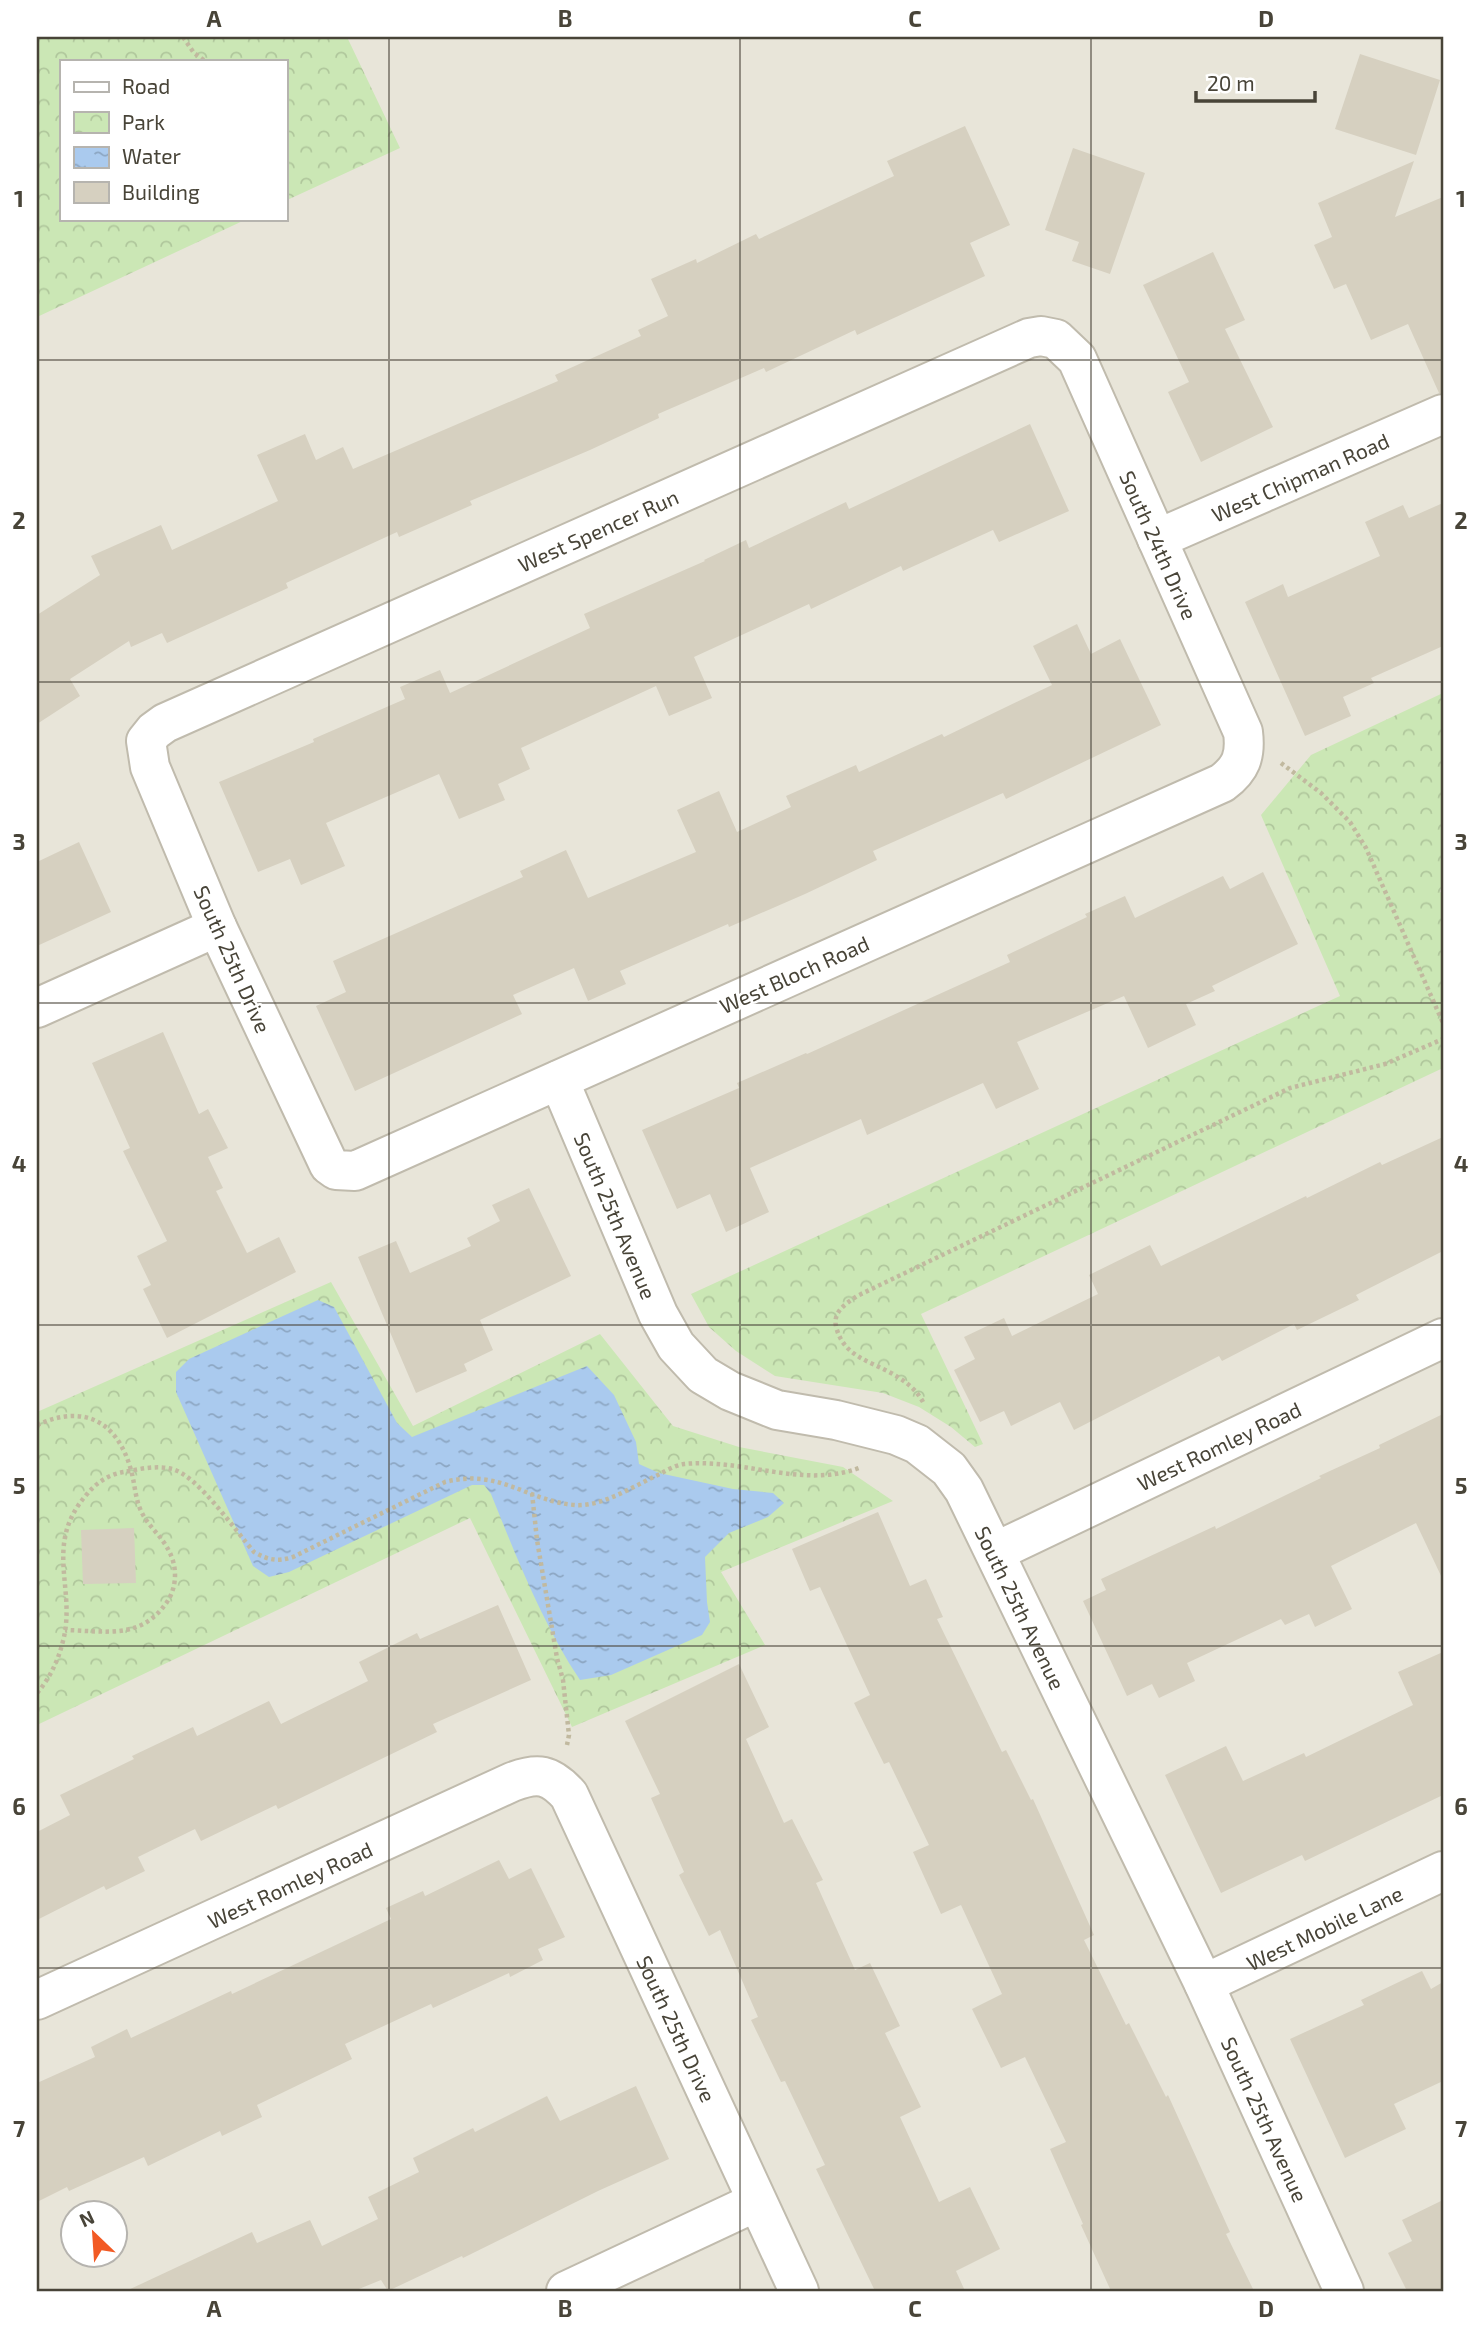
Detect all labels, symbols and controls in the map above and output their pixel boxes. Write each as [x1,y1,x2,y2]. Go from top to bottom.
text: A [206,4,222,32]
text: B [558,4,572,32]
text: C [908,4,922,32]
text: D [1258,4,1274,32]
legend [60,60,287,220]
scale bar [1196,60,1316,104]
text: 20 m [1207,70,1255,95]
text: Road [122,73,170,98]
text: Park [122,109,165,134]
text: Water [122,143,181,168]
text: Building [122,179,200,204]
text: 1 [14,184,24,212]
text: 1 [1456,184,1466,212]
street label: West Chipman Road [1207,427,1392,526]
street label: South 24th Drive [1115,467,1203,623]
street label: West Spencer Run [514,483,682,577]
text: 2 [12,506,26,534]
text: 2 [1454,506,1468,534]
text: 3 [12,827,26,855]
text: 3 [1454,827,1468,855]
street label: South 25th Drive [189,882,277,1036]
street label: West Bloch Road [715,930,873,1018]
street label: South 25th Avenue [570,1128,663,1302]
text: 4 [12,1149,26,1177]
text: 4 [1454,1149,1468,1177]
street label: West Romley Road [1133,1395,1305,1495]
text: 5 [13,1471,25,1499]
text: 5 [1455,1471,1467,1499]
street label: South 25th Avenue [971,1522,1071,1693]
text: 6 [12,1792,26,1820]
text: 6 [1454,1792,1468,1820]
street label: West Romley Road [203,1835,376,1933]
street label: West Mobile Lane [1242,1880,1406,1975]
street label: South 25th Drive [633,1951,722,2106]
street label: South 25th Avenue [1217,2033,1314,2205]
text: 7 [13,2114,25,2142]
text: 7 [1455,2114,1467,2142]
north arrow [60,2198,130,2268]
text: N [76,2205,98,2231]
text: A [206,2294,222,2322]
text: B [558,2294,572,2322]
text: C [908,2294,922,2322]
text: D [1258,2294,1274,2322]

